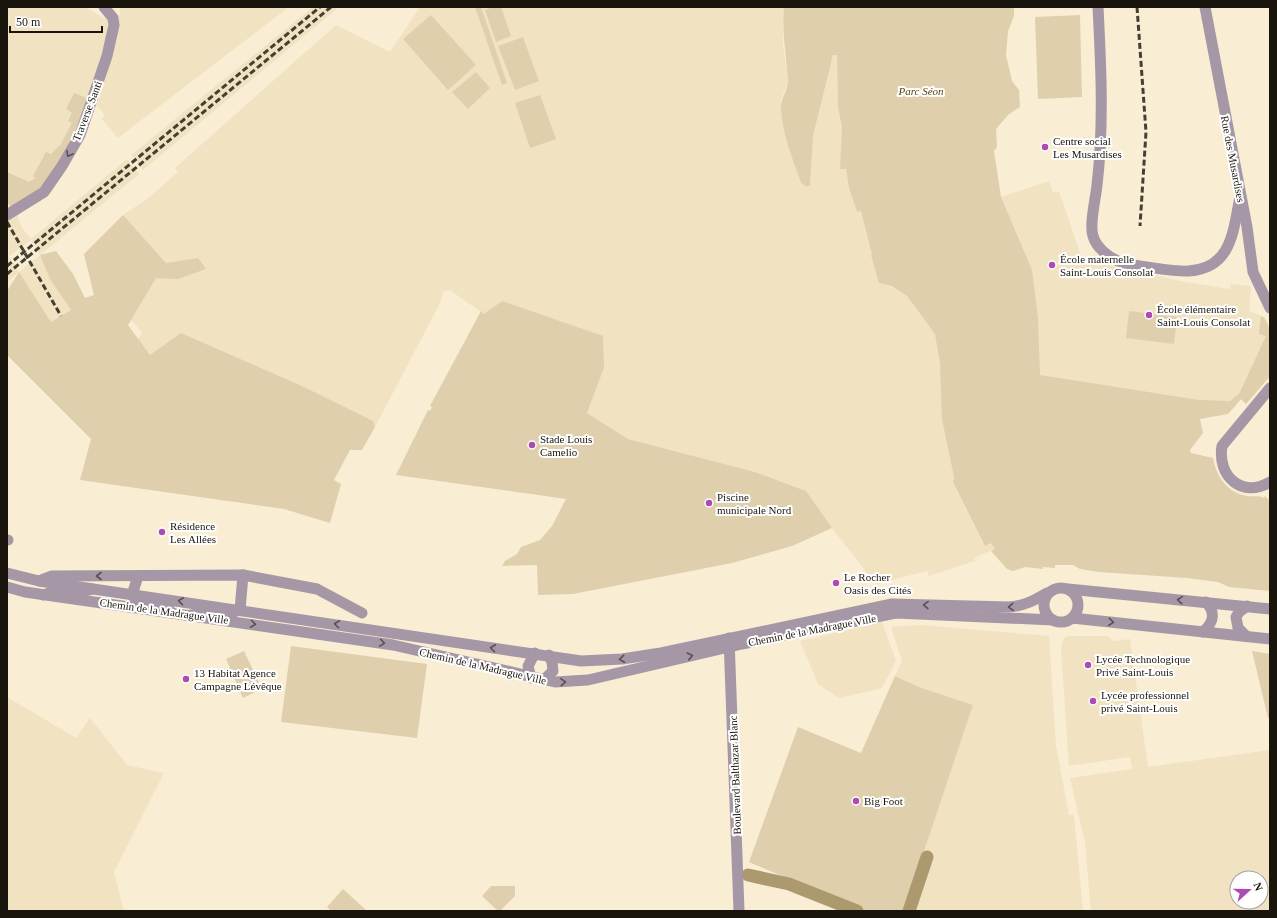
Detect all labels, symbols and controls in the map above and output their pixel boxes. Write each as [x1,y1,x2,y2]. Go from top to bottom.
scale bar [10,8,102,34]
text: 50 m [16,15,41,29]
street label: Traverse Santi [70,79,104,143]
park label: Parc Séon [897,85,944,97]
street label: Rue des Musardises [1219,115,1247,203]
place label: Centre social Les Musardises [1053,135,1122,160]
marker: Centre social Les Musardises [1040,142,1050,152]
one-way arrow [66,150,74,158]
place label: École maternelle Saint-Louis Consolat [1060,253,1153,278]
marker: École maternelle Saint-Louis Consolat [1047,260,1057,270]
place label: École élémentaire Saint-Louis Consolat [1157,303,1250,328]
marker: École élémentaire Saint-Louis Consolat [1144,310,1154,320]
place label: Stade Louis Camelio [540,433,592,458]
marker: Stade Louis Camelio [527,440,537,450]
place label: Piscine municipale Nord [717,491,792,516]
marker: Piscine municipale Nord [704,498,714,508]
place label: Résidence Les Allées [170,520,216,545]
marker: Résidence Les Allées [157,527,167,537]
place label: Le Rocher Oasis des Cités [844,571,911,596]
one-way arrow [96,572,102,580]
marker: Le Rocher Oasis des Cités [831,578,841,588]
one-way arrow [1177,595,1183,604]
street label: Chemin de la Madrague Ville [99,596,229,626]
one-way arrow [178,597,184,606]
one-way arrow [923,600,929,609]
one-way arrow [1008,603,1014,611]
street label: Chemin de la Madrague Ville [747,612,877,648]
one-way arrow [1108,617,1114,626]
one-way arrow [250,619,256,628]
one-way arrow [334,620,340,629]
one-way arrow [378,638,385,647]
one-way arrow [490,644,496,653]
street label: Chemin de la Madrague Ville [418,646,548,686]
one-way arrow [687,653,694,661]
place label: Lycée Technologique Privé Saint-Louis [1096,653,1190,678]
one-way arrow [619,654,625,663]
marker: Lycée Technologique Privé Saint-Louis [1083,660,1093,670]
place label: 13 Habitat Agence Campagne Lévêque [194,667,282,692]
marker: 13 Habitat Agence Campagne Lévêque [181,674,191,684]
one-way arrow [560,677,566,686]
place label: Lycée professionnel privé Saint-Louis [1101,689,1189,714]
marker: Lycée professionnel privé Saint-Louis [1088,696,1098,706]
street label: Boulevard Balthazar Blanc [727,715,743,835]
place label: Big Foot [864,795,903,807]
marker: Big Foot [851,796,861,806]
north arrow [1229,870,1269,910]
text: N [1251,881,1265,892]

